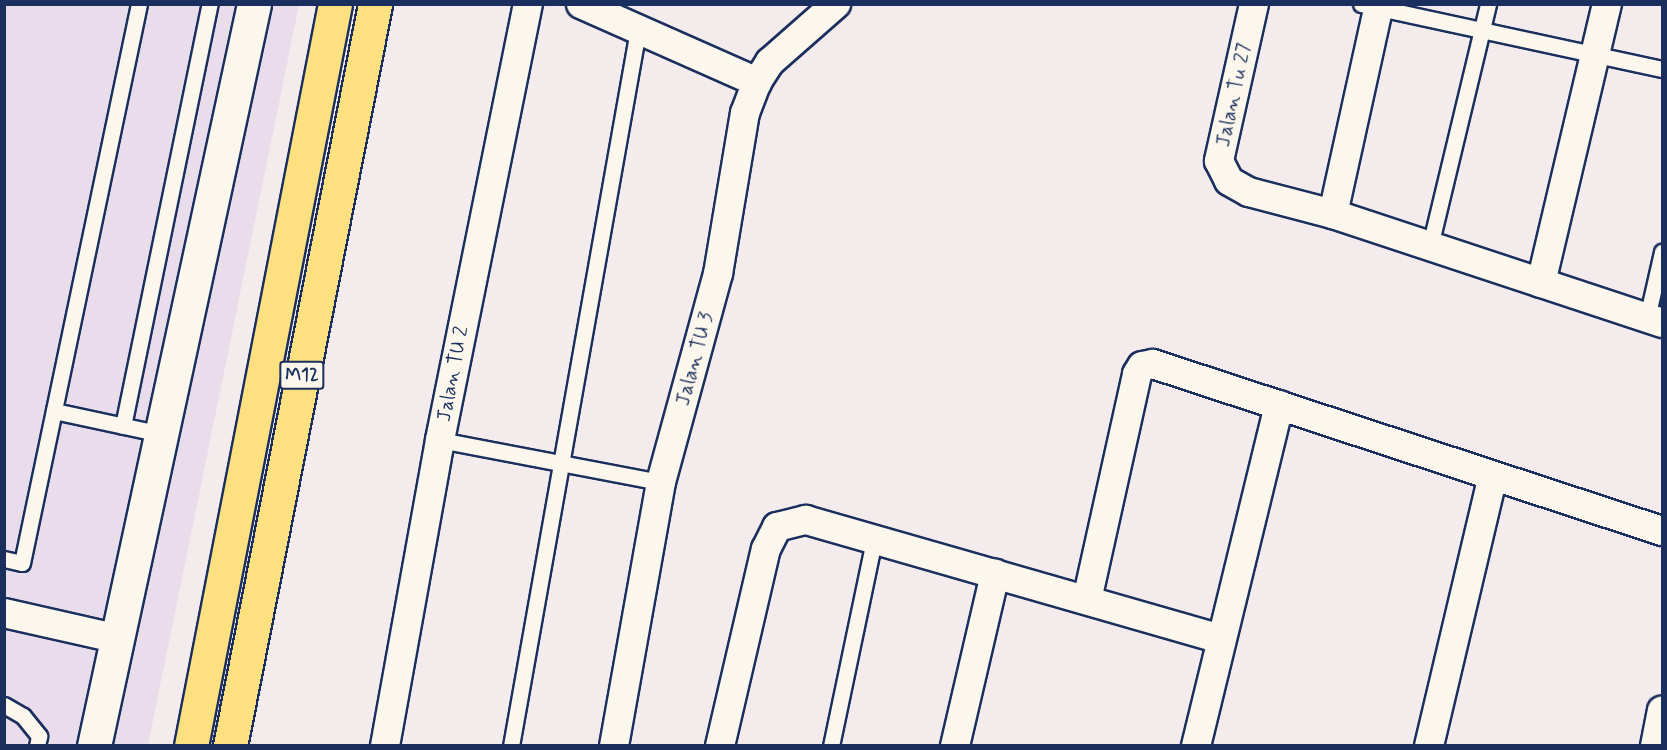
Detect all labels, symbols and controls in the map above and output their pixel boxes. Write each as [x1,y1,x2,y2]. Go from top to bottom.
street label: Jalan Tu 27 [1212,43,1256,147]
street label: Jalan TU 3 [671,309,719,409]
street label: Jalan TU 2 [432,324,474,424]
road number: M12 [278,360,326,390]

